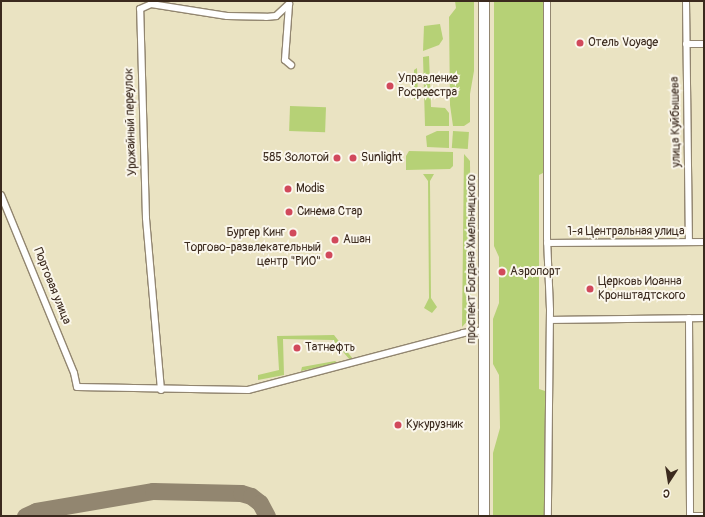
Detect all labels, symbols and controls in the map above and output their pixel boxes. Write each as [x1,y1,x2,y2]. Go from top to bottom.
place label: Отель Voyage [588,36,658,50]
marker: Отель Voyage [575,38,585,48]
street label: Урожайный переулок [122,68,140,176]
place label: Управление Росреестра [398,72,458,100]
street label: улица Куйбышева [668,76,684,168]
marker: Управление Росреестра [385,81,395,91]
place label: 585 Золотой [263,151,329,165]
place label: Sunlight [361,151,402,165]
marker: 585 Золотой [332,153,342,163]
marker: Sunlight [348,153,358,163]
street label: проспект Богдана Хмельницкого [465,174,479,344]
place label: Modis [296,182,324,196]
marker: Modis [283,184,293,194]
place label: Синема Стар [297,205,362,219]
marker: Синема Стар [284,207,294,217]
street label: 1-я Центральная улица [567,225,685,239]
place label: Бургер Кинг [226,226,285,240]
marker: Бургер Кинг [288,228,298,238]
place label: Ашан [343,233,371,247]
marker: Ашан [330,235,340,245]
place label: Торгово-развлекательный центр "РИО" [184,241,321,269]
street label: Портовая улица [30,246,74,326]
marker: Торгово-развлекательный центр "РИО" [324,250,334,260]
place label: Аэропорт [510,265,561,279]
marker: Аэропорт [497,267,507,277]
place label: Церковь Иоанна Кронштадтского [598,275,686,303]
marker: Церковь Иоанна Кронштадтского [585,284,595,294]
place label: Татнефть [305,341,355,355]
marker: Татнефть [292,343,302,353]
place label: Кукурузник [406,418,463,432]
marker: Кукурузник [393,420,403,430]
north arrow [649,461,689,501]
text: С [662,486,671,500]

